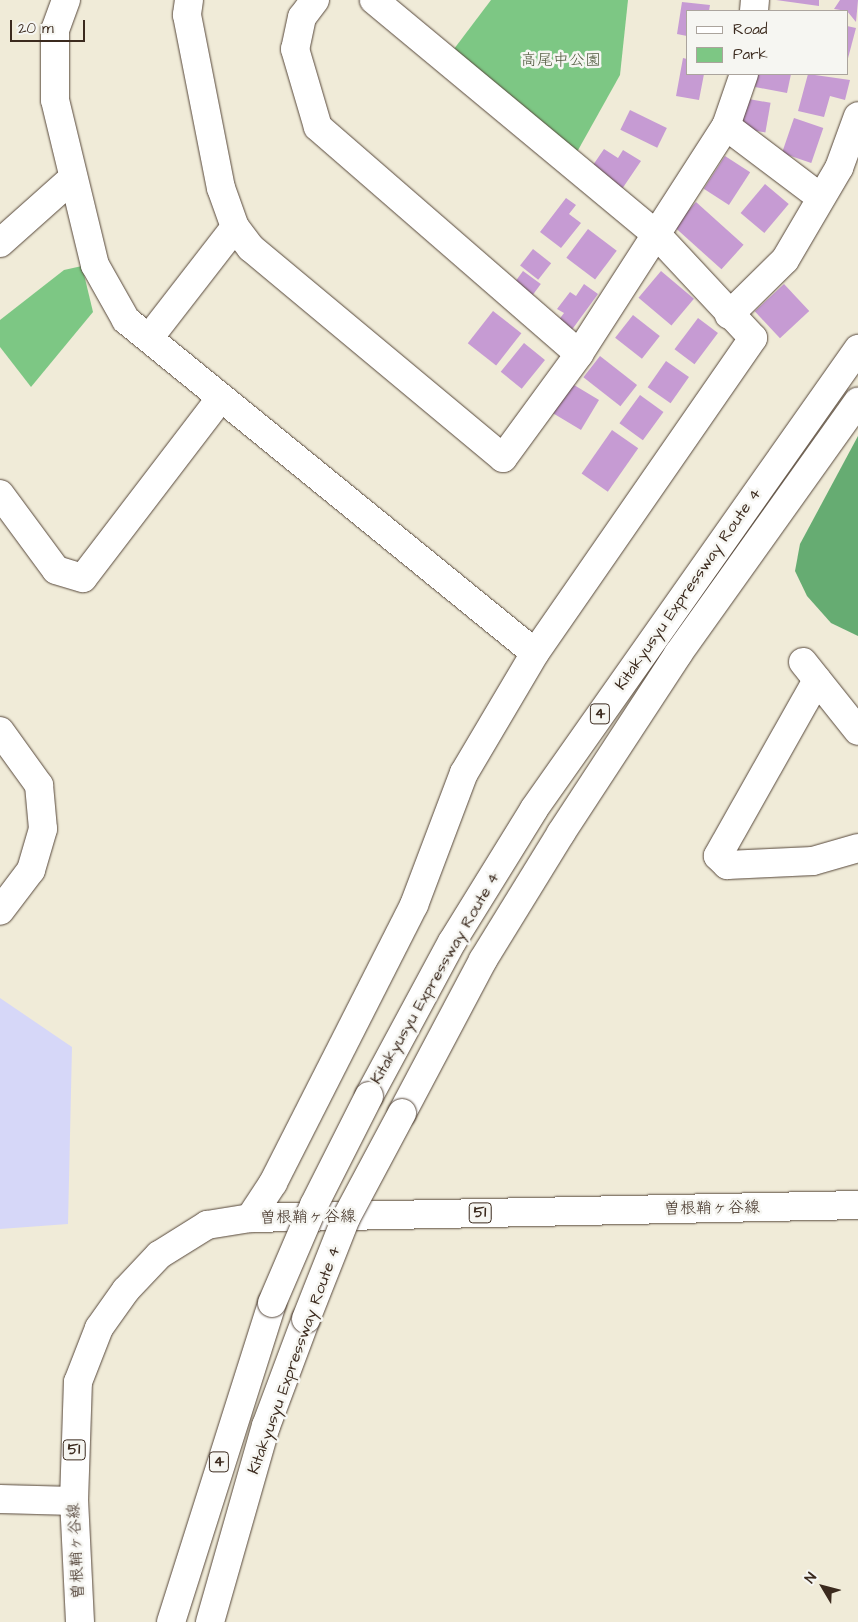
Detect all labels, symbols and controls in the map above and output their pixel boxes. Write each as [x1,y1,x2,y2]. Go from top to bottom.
scale bar [12,10,88,42]
legend [686,10,848,75]
text: 20 m [18,18,54,39]
text: Road [733,19,767,40]
text: Park [733,44,768,65]
park label: 高尾中公園 [521,50,601,70]
street label: Kitakyusyu Expressway Route 4 [611,485,765,693]
road number: 4 [589,702,611,726]
street label: Kitakyusyu Expressway Route 4 [366,869,504,1087]
street label: 曽根鞘ヶ谷線 [664,1198,760,1218]
road number: 51 [468,1200,492,1226]
street label: 曽根鞘ヶ谷線 [260,1207,356,1227]
street label: Kitakyusyu Expressway Route 4 [244,1243,344,1477]
road number: 51 [62,1438,86,1462]
road number: 4 [208,1450,230,1474]
street label: 曽根鞘ヶ谷線 [64,1503,88,1599]
north arrow [798,1562,848,1612]
text: N [800,1568,822,1587]

